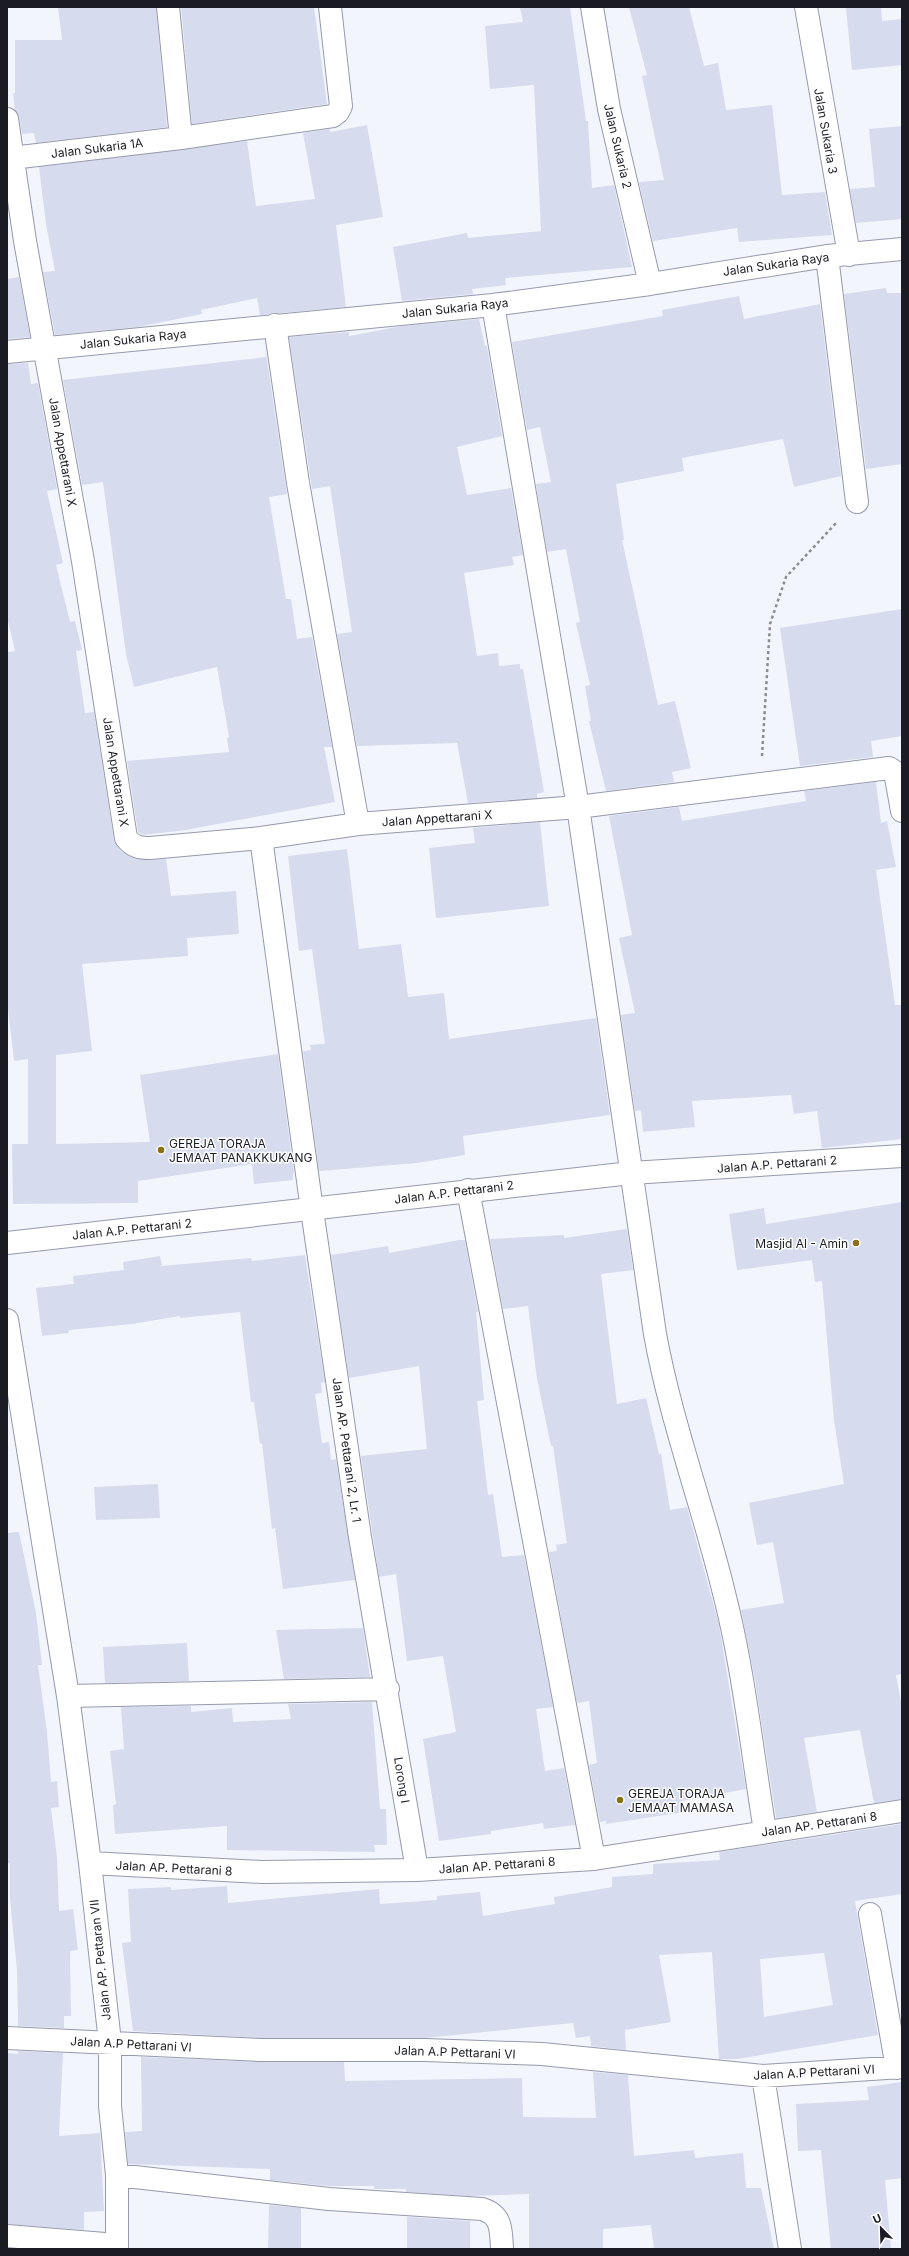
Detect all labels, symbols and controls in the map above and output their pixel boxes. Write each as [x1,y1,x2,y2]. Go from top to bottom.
street label: Jalan Sukaria 3 [811,87,841,175]
street label: Jalan Sukaria 2 [601,102,635,190]
street label: Jalan Sukaria 1A [50,135,144,161]
street label: Jalan Sukaria Raya [722,249,830,279]
street label: Jalan Sukaria Raya [401,295,509,321]
street label: Jalan Sukaria Raya [79,326,187,352]
street label: Jalan Appettarani X [46,396,80,508]
street label: Jalan Appettarani X [100,716,132,828]
street label: Jalan Appettarani X [381,807,493,829]
place label: GEREJA TORAJA JEMAAT PANAKKUKANG [169,1136,313,1165]
marker: GEREJA TORAJA JEMAAT PANAKKUKANG [156,1145,166,1155]
street label: Jalan A.P. Pettarani 2 [716,1152,838,1176]
street label: Jalan A.P. Pettarani 2 [393,1177,515,1207]
street label: Jalan A.P. Pettarani 2 [71,1215,193,1243]
place label: Masjid Al - Amin [755,1236,848,1251]
marker: Masjid Al - Amin [851,1238,861,1248]
street label: Jalan AP. Pettarani 2, Lr. 1 [329,1377,365,1523]
street label: Lorong I [391,1756,413,1804]
place label: GEREJA TORAJA JEMAAT MAMASA [628,1786,734,1815]
marker: GEREJA TORAJA JEMAAT MAMASA [615,1795,625,1805]
street label: Jalan AP. Pettarani 8 [760,1808,878,1840]
street label: Jalan AP. Pettarani 8 [438,1853,556,1877]
street label: Jalan AP. Pettarani 8 [115,1857,233,1879]
street label: Jalan AP. Pettaran VII [86,1899,114,2021]
street label: Jalan A.P Pettarani VI [70,2033,192,2055]
street label: Jalan A.P Pettarani VI [394,2042,516,2062]
street label: Jalan A.P Pettarani VI [753,2061,875,2083]
north arrow [861,2208,901,2248]
text: U [871,2211,884,2227]

